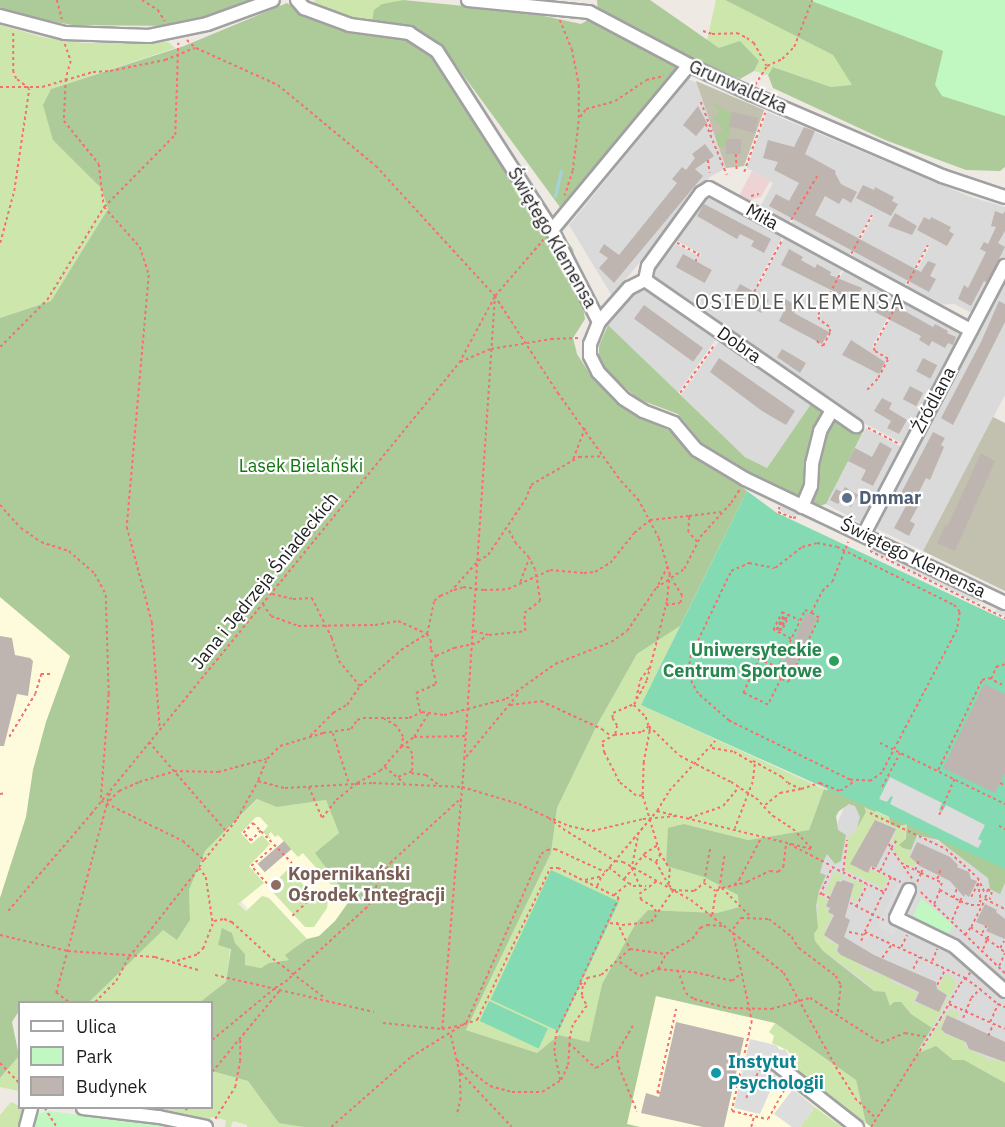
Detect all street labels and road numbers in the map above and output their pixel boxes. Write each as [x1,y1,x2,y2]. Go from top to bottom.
street label: Grunwaldzka [685,56,791,118]
street label: Świętego Klemensa [503,164,601,312]
street label: Miła [742,199,782,235]
street label: Dobra [713,322,765,368]
street label: Źródlana [908,363,960,437]
street label: Jana i Jędrzeja Śniadeckich [187,488,343,674]
street label: Świętego Klemensa [837,513,989,603]

